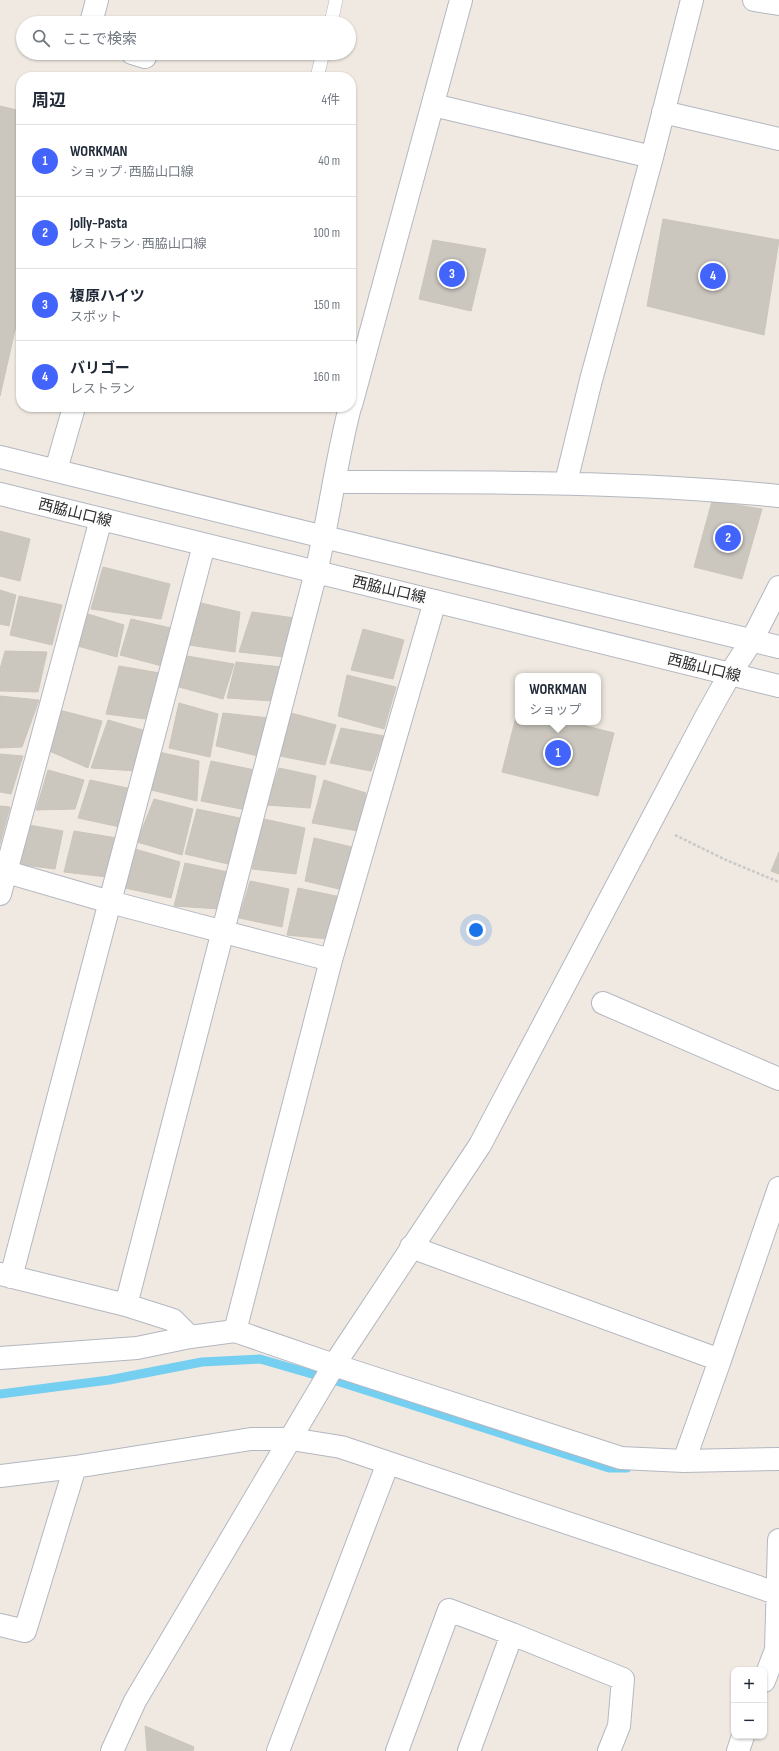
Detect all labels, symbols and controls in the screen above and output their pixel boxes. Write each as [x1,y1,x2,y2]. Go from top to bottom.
search box [16,16,356,60]
icon: search [30,27,52,49]
text: ここで検索 [62,30,137,49]
text: 周辺 [32,91,66,111]
text: 4件 [322,92,340,108]
text: WORKMAN [70,142,128,161]
text: 1 [42,153,48,169]
text: 40 m [318,153,340,169]
text: ショップ · 西脇山口線 [70,164,194,180]
text: Jolly-Pasta [70,214,127,233]
text: 2 [42,225,48,241]
text: 100 m [313,225,340,241]
text: レストラン · 西脇山口線 [70,236,207,252]
pin: 3 [439,259,465,289]
pin: 4 [700,261,726,291]
text: 榎原ハイツ [70,287,145,306]
text: 3 [42,297,48,313]
text: 150 m [314,297,340,313]
text: スポット [70,309,122,325]
text: バリゴー [70,359,130,378]
text: 4 [42,369,48,385]
text: 160 m [314,369,340,385]
text: レストラン [70,381,135,397]
street label: 西脇山口線 [36,495,114,531]
pin: 2 [715,523,741,553]
street label: 西脇山口線 [350,572,428,608]
street label: 西脇山口線 [665,650,743,686]
popup [515,673,601,725]
text: WORKMAN [529,680,587,699]
text: ショップ [529,702,581,718]
pin: 1 [545,738,571,768]
your location [466,920,486,940]
map controls [731,1667,767,1739]
button: + [731,1667,767,1703]
button: − [731,1703,767,1739]

